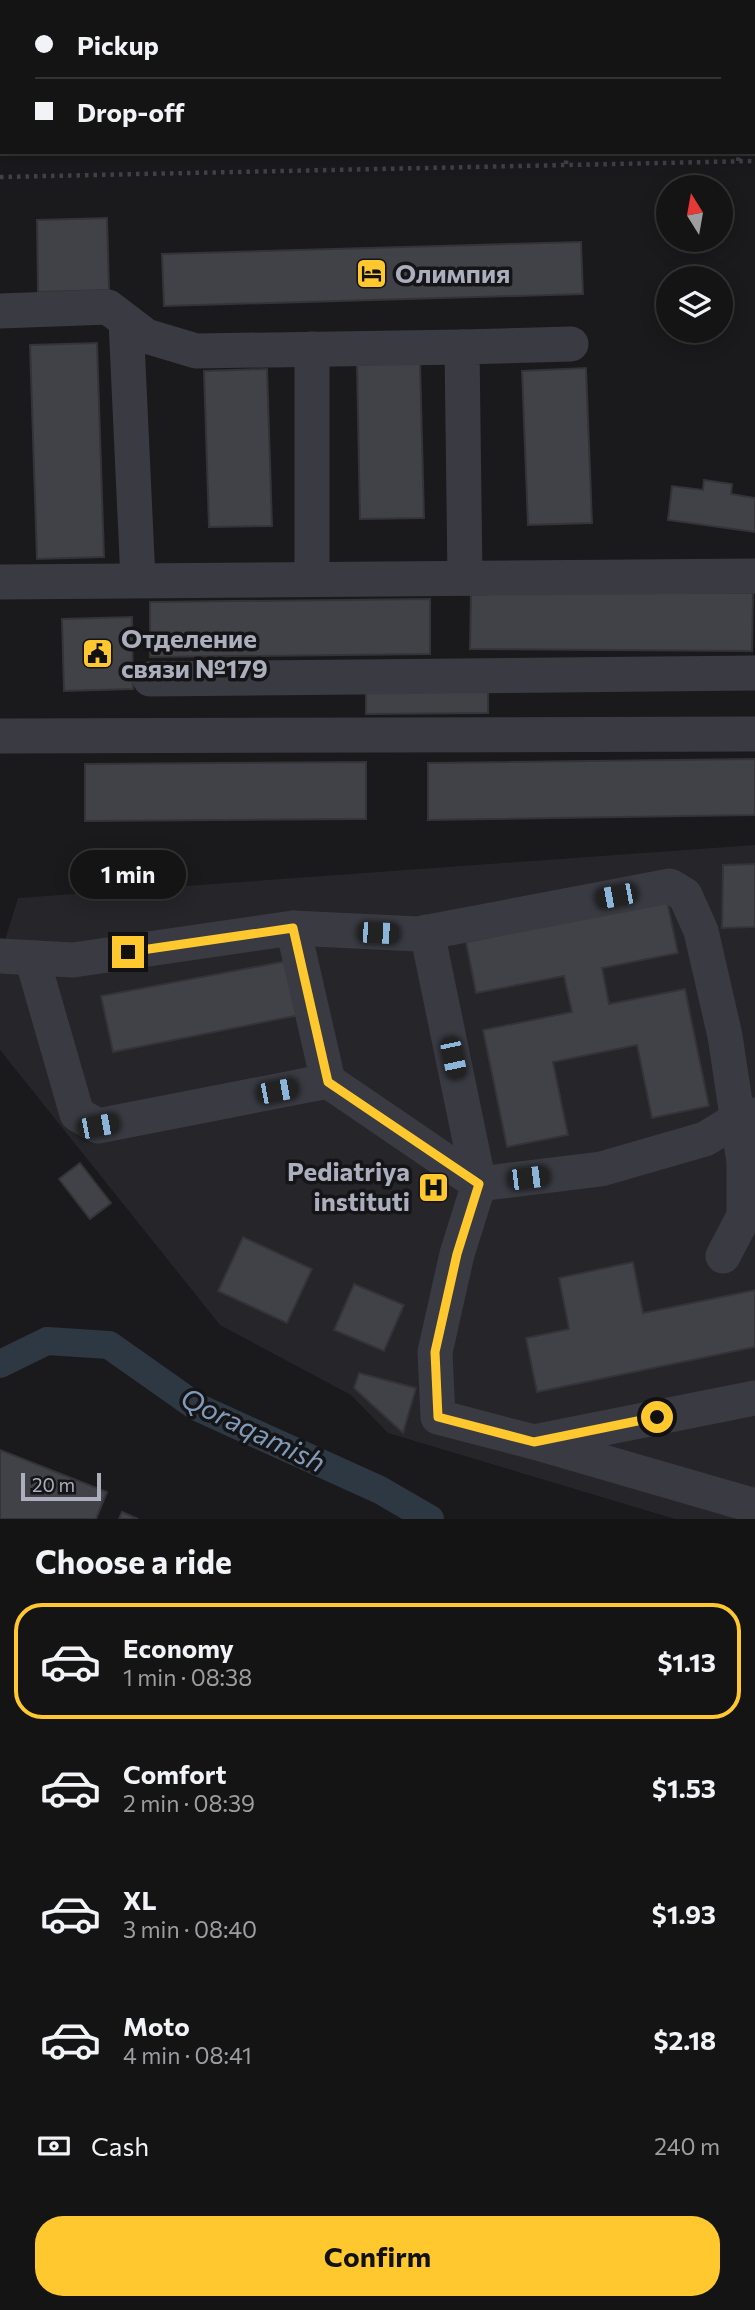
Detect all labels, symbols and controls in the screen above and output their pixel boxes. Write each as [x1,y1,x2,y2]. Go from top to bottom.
text: Pickup [77,29,159,60]
text: Drop-off [77,96,184,127]
north arrow [656,175,733,252]
map controls [656,175,733,343]
hotel icon: Олимпия [355,257,389,291]
place label: Олимпия [395,257,510,288]
button: layers [656,266,733,343]
place label: Отделение связи №179 [121,622,268,683]
public building icon: Отделение связи №179 [81,637,115,671]
callout: 1 min [70,850,186,900]
text: 1 min [101,860,155,888]
car [594,882,639,910]
car [357,922,400,944]
route end [112,936,144,968]
car [439,1035,468,1081]
car [255,1077,300,1105]
car [76,1112,121,1140]
place label: Pediatriya instituti [287,1155,410,1216]
car [506,1165,551,1191]
hospital icon: Pediatriya instituti [416,1170,450,1204]
water label: Qoraqamish [176,1380,331,1479]
route start [641,1401,673,1433]
scale bar [21,1470,102,1502]
text: 20 m [32,1473,75,1496]
text: Choose a ride [35,1541,232,1581]
icon: car [39,1630,102,1693]
text: Economy [123,1632,234,1663]
text: $1.13 [657,1646,716,1677]
text: 1 min · 08:38 [123,1663,252,1691]
icon: car [39,1756,102,1819]
text: Comfort [123,1758,226,1789]
text: $1.53 [652,1772,716,1803]
text: 2 min · 08:39 [123,1789,255,1817]
icon: car [39,1882,102,1945]
text: XL [123,1884,157,1915]
text: $1.93 [652,1898,716,1929]
text: 3 min · 08:40 [123,1915,257,1943]
icon: car [39,2008,102,2071]
text: Moto [123,2010,190,2041]
text: $2.18 [653,2024,716,2055]
text: 4 min · 08:41 [123,2041,252,2069]
icon: cash [35,2127,73,2165]
text: Cash [91,2130,149,2161]
text: 240 m [654,2132,720,2160]
button: Confirm [35,2216,720,2296]

